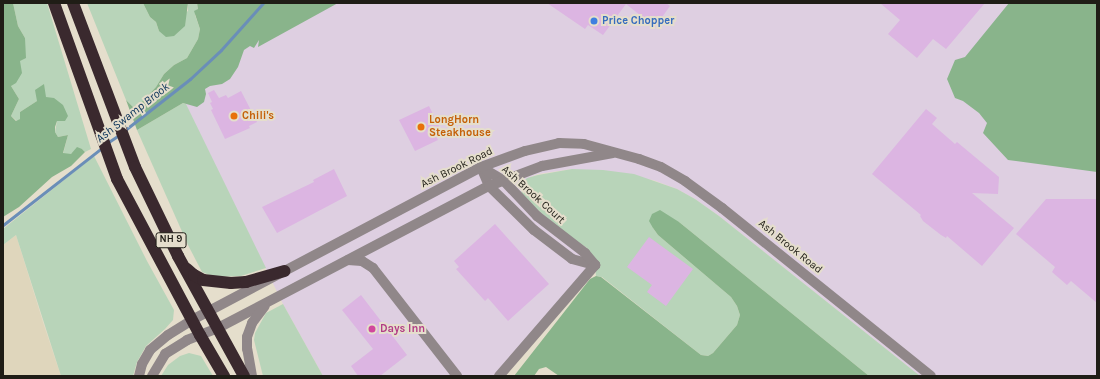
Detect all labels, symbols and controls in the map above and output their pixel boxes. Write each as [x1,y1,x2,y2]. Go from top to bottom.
place label: Price Chopper [602,14,674,28]
marker: Price Chopper [589,16,599,26]
water label: Ash Swamp Brook [93,80,173,146]
place label: Chili's [242,109,274,123]
marker: Chili's [229,111,239,121]
place label: LongHorn Steakhouse [429,114,491,140]
marker: LongHorn Steakhouse [416,122,426,132]
street label: Ash Brook Road [419,145,495,191]
street label: Ash Brook Court [499,163,567,227]
street label: Ash Brook Road [755,217,825,277]
road number: NH 9 [155,232,187,248]
place label: Days Inn [380,322,425,336]
marker: Days Inn [367,324,377,334]

